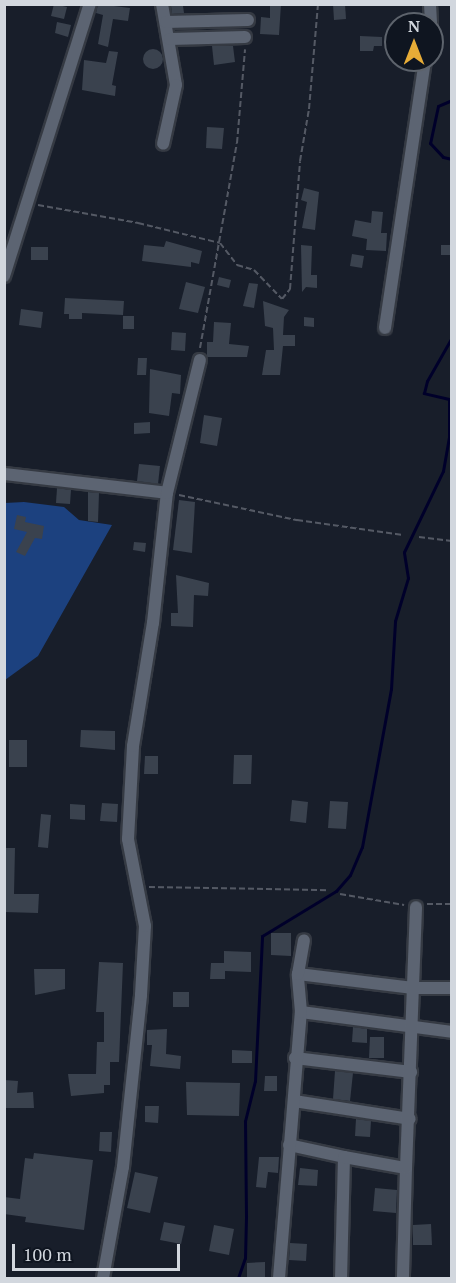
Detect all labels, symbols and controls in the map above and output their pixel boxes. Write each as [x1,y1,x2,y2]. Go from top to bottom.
north arrow [384,12,444,72]
text: N [408,15,420,37]
scale bar [15,1232,183,1270]
text: 100 m [23,1242,72,1266]

